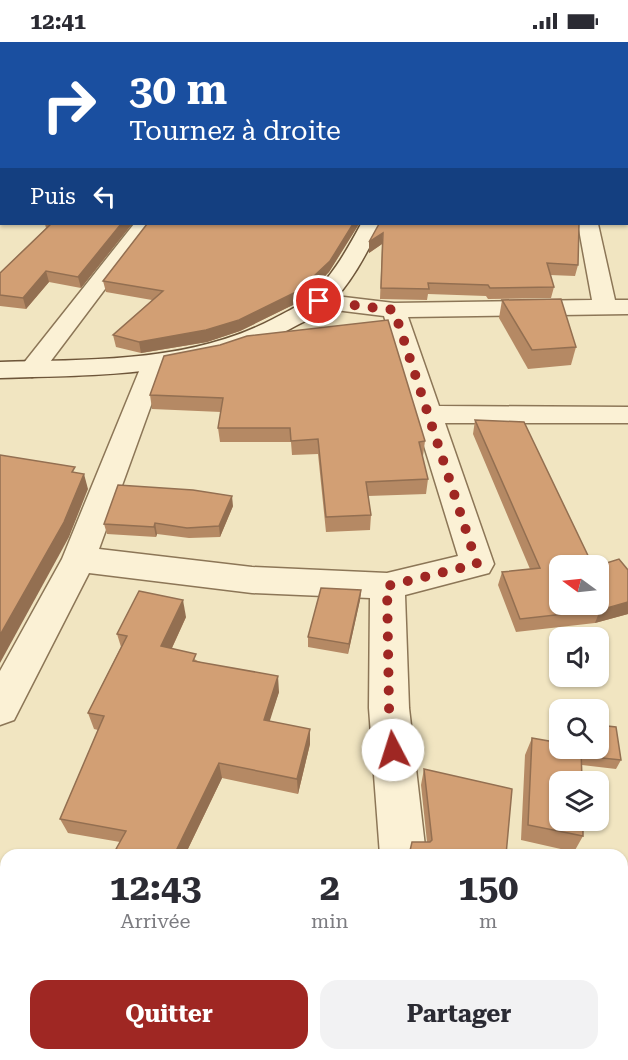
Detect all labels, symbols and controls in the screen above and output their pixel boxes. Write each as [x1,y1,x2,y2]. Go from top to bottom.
text: 12:41 [30,9,86,34]
text: 30 m [129,65,227,114]
icon: right [30,66,108,144]
text: Tournez à droite [129,115,341,147]
icon: left [88,180,121,213]
text: Puis [30,184,76,209]
pin [293,275,344,326]
icon: arrive [302,284,335,317]
north arrow [549,555,609,615]
map controls [549,555,609,831]
button: sound [549,627,609,687]
button: search [549,699,609,759]
position arrow [361,718,425,782]
button: layers [549,771,609,831]
text: 12:43 [110,867,201,909]
text: 2 [320,867,340,909]
text: 150 [458,867,518,909]
text: Arrivée [120,909,191,933]
text: min [311,909,348,933]
text: m [479,909,497,933]
button: Quitter [30,980,308,1049]
button: Partager [320,980,598,1049]

